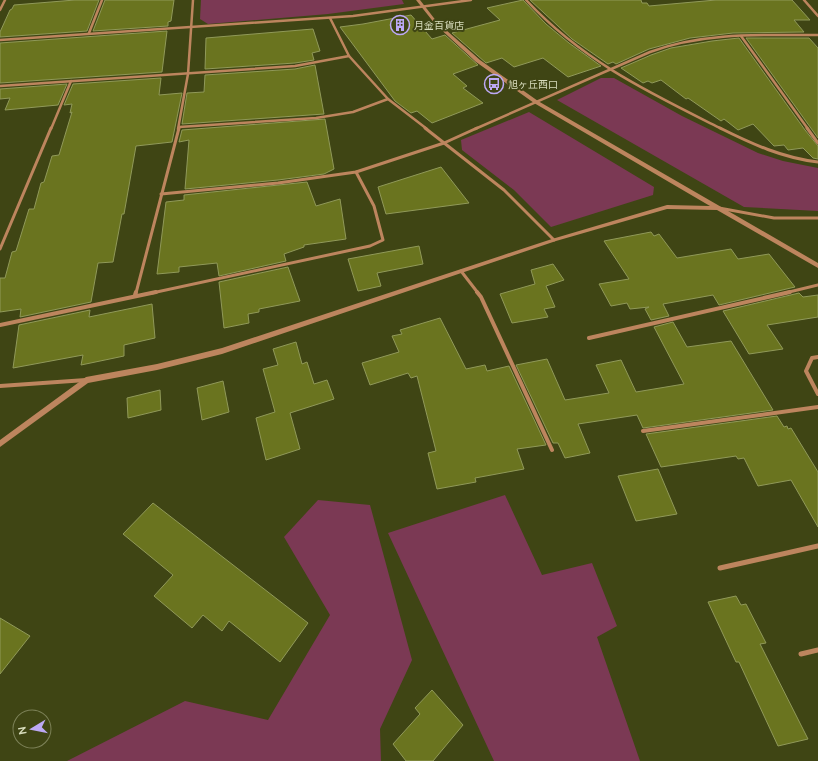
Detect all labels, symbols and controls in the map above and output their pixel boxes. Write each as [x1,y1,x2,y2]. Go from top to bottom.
building icon: 月金百貨店 [389,14,411,36]
place label: 月金百貨店 [414,20,464,31]
bus stop icon: 旭ヶ丘西口 [483,73,505,95]
place label: 旭ヶ丘西口 [508,79,558,90]
north arrow [12,709,52,749]
text: N [16,726,29,736]

